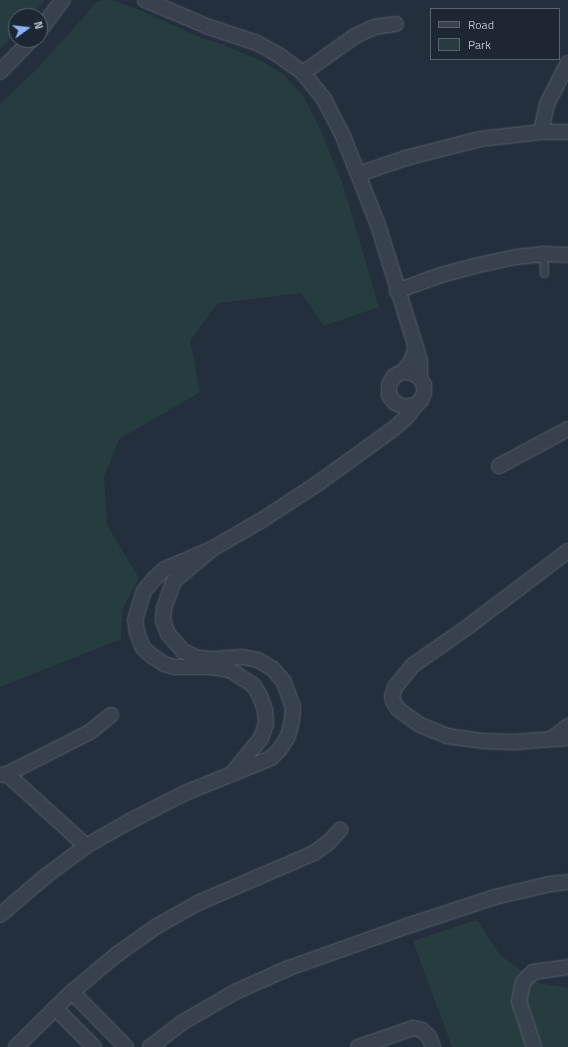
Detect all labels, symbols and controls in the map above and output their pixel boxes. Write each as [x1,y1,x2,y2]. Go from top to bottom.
north arrow [8,8,48,48]
legend [430,8,560,60]
text: Road [468,15,494,34]
text: N [30,19,47,31]
text: Park [468,35,491,54]

